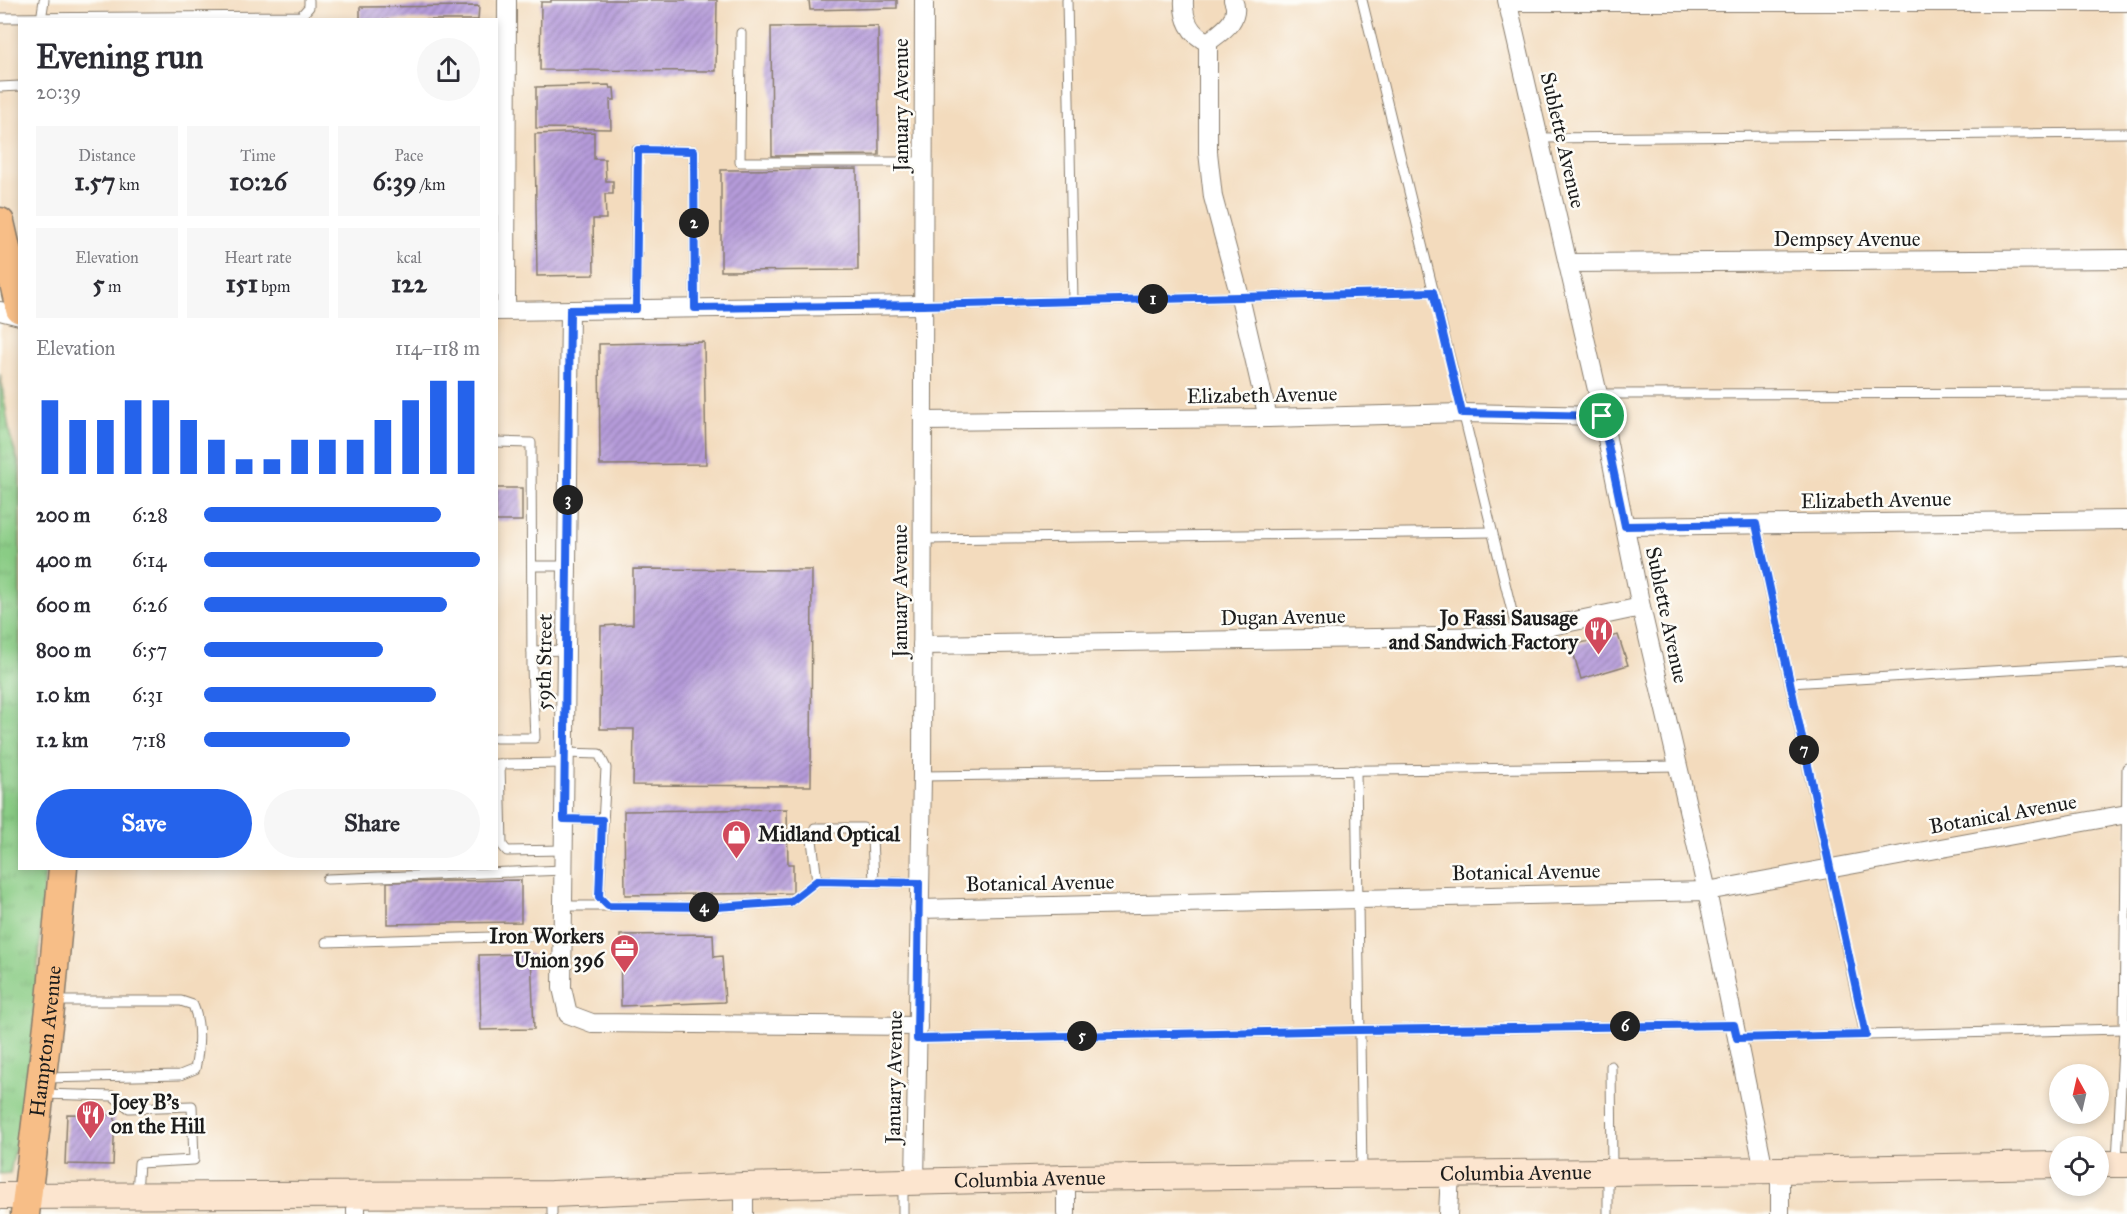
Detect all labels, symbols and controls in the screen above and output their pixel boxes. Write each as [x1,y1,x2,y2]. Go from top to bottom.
text: Evening run [36,37,203,77]
button: share [417,38,480,101]
street label: January Avenue [888,38,914,174]
street label: Sublette Avenue [1535,69,1591,211]
text: 20:39 [36,80,81,104]
text: Distance [78,146,136,165]
text: Time [240,146,276,165]
text: Pace [394,146,424,165]
text: 1.57 [74,165,115,197]
text: 10:26 [229,165,287,197]
text: 6:39 [373,165,417,197]
text: km [115,175,140,194]
text: /km [417,175,445,194]
pin: 2 [679,208,709,238]
text: 2 [690,213,698,232]
street label: Dempsey Avenue [1773,226,1921,252]
text: Elevation [75,248,139,267]
text: Heart rate [224,248,292,267]
text: kcal [396,248,422,267]
text: 5 [93,267,105,299]
text: 151 [225,267,258,299]
text: 122 [391,267,427,299]
text: m [105,277,121,296]
text: bpm [258,277,291,296]
pin: 1 [1138,284,1168,314]
text: 1 [1150,289,1156,308]
text: Elevation [36,336,115,360]
text: 114–118 m [395,336,480,360]
street label: Elizabeth Avenue [1186,381,1338,409]
pin [1576,390,1627,441]
icon: arrive [1585,399,1618,432]
pin: 3 [553,485,583,515]
street label: Elizabeth Avenue [1800,486,1952,514]
text: 3 [565,490,571,509]
text: 200 m [36,503,90,527]
text: 6:28 [132,503,168,527]
street label: January Avenue [887,524,913,660]
street label: Sublette Avenue [1640,544,1694,686]
text: 400 m [36,548,92,572]
text: 6:14 [132,548,166,572]
text: 600 m [36,593,91,617]
text: 6:26 [132,593,167,617]
street label: Dugan Avenue [1220,603,1346,631]
place label: Jo Fassi Sausage and Sandwich Factory [1389,605,1579,655]
street label: 59th Street [530,613,558,711]
restaurant icon: Jo Fassi Sausage and Sandwich Factory [1583,614,1615,656]
text: 800 m [36,638,91,662]
text: 6:57 [132,638,167,662]
text: 1.0 km [36,683,90,707]
text: 6:31 [132,683,163,707]
text: 1.2 km [36,728,88,752]
text: 7:18 [132,728,166,752]
pin: 7 [1789,735,1819,765]
text: 7 [1800,740,1808,759]
street label: Botanical Avenue [1927,788,2079,840]
button: Save [36,789,252,858]
button: Share [264,789,480,858]
shop icon: Midland Optical [721,818,753,860]
place label: Midland Optical [758,821,901,847]
street label: Botanical Avenue [1451,858,1601,886]
street label: Botanical Avenue [965,869,1115,897]
pin: 4 [689,892,719,922]
text: 4 [700,897,708,916]
place label: Iron Workers Union 396 [489,923,605,973]
office icon: Iron Workers Union 396 [609,932,641,974]
street label: Hampton Avenue [24,964,67,1118]
street label: January Avenue [880,1010,908,1146]
pin: 6 [1610,1011,1640,1041]
text: 6 [1621,1016,1629,1035]
pin: 5 [1067,1021,1097,1051]
text: 5 [1078,1026,1086,1045]
north arrow [2049,1064,2109,1124]
map controls [2049,1064,2109,1196]
place label: Joey B's on the Hill [108,1089,207,1139]
restaurant icon: Joey B's on the Hill [74,1098,106,1140]
button: locate [2049,1136,2109,1196]
street label: Columbia Avenue [1440,1159,1592,1187]
street label: Columbia Avenue [954,1165,1106,1194]

